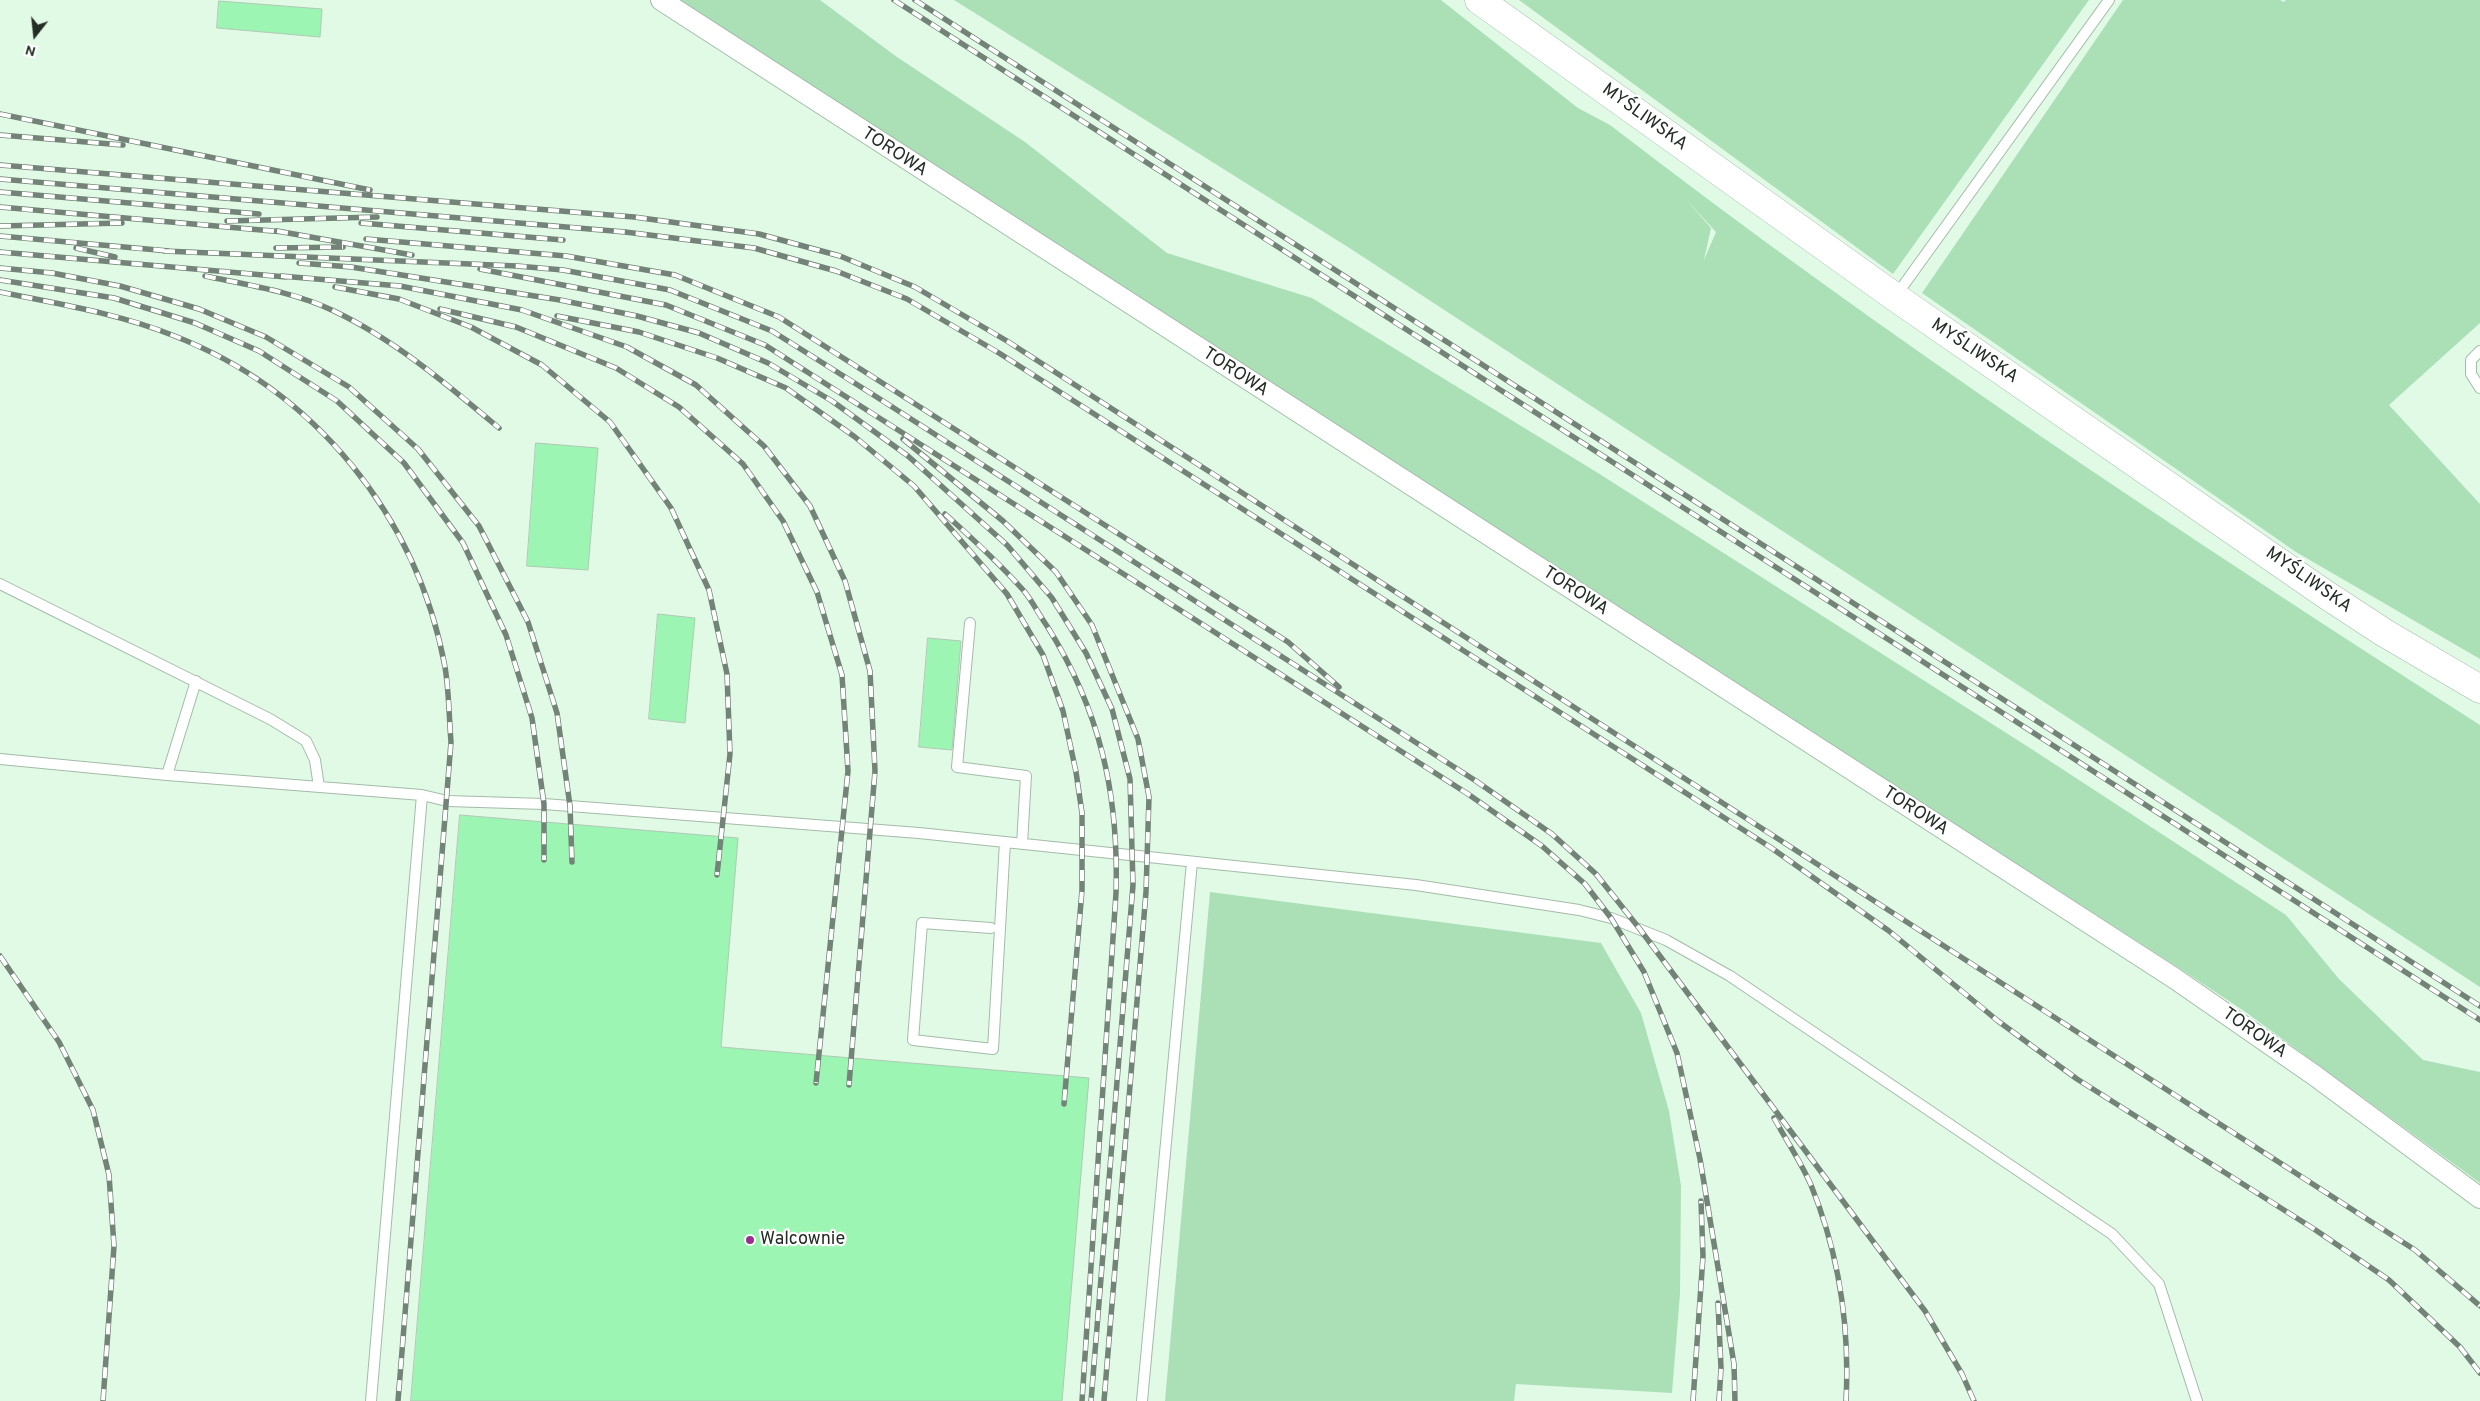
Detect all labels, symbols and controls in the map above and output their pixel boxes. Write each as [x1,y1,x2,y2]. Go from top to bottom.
north arrow [10,10,60,60]
text: N [24,40,38,59]
street label: MYŚLIWSKA [1597,80,1691,156]
street label: TOROWA [857,124,931,182]
street label: MYŚLIWSKA [1926,315,2022,389]
street label: TOROWA [1198,344,1272,402]
street label: MYŚLIWSKA [2261,543,2355,619]
street label: TOROWA [1538,563,1612,621]
street label: TOROWA [1878,783,1952,841]
street label: TOROWA [2218,1004,2290,1064]
place label: Walcownie [760,1229,845,1251]
marker: Walcownie [744,1234,756,1246]

